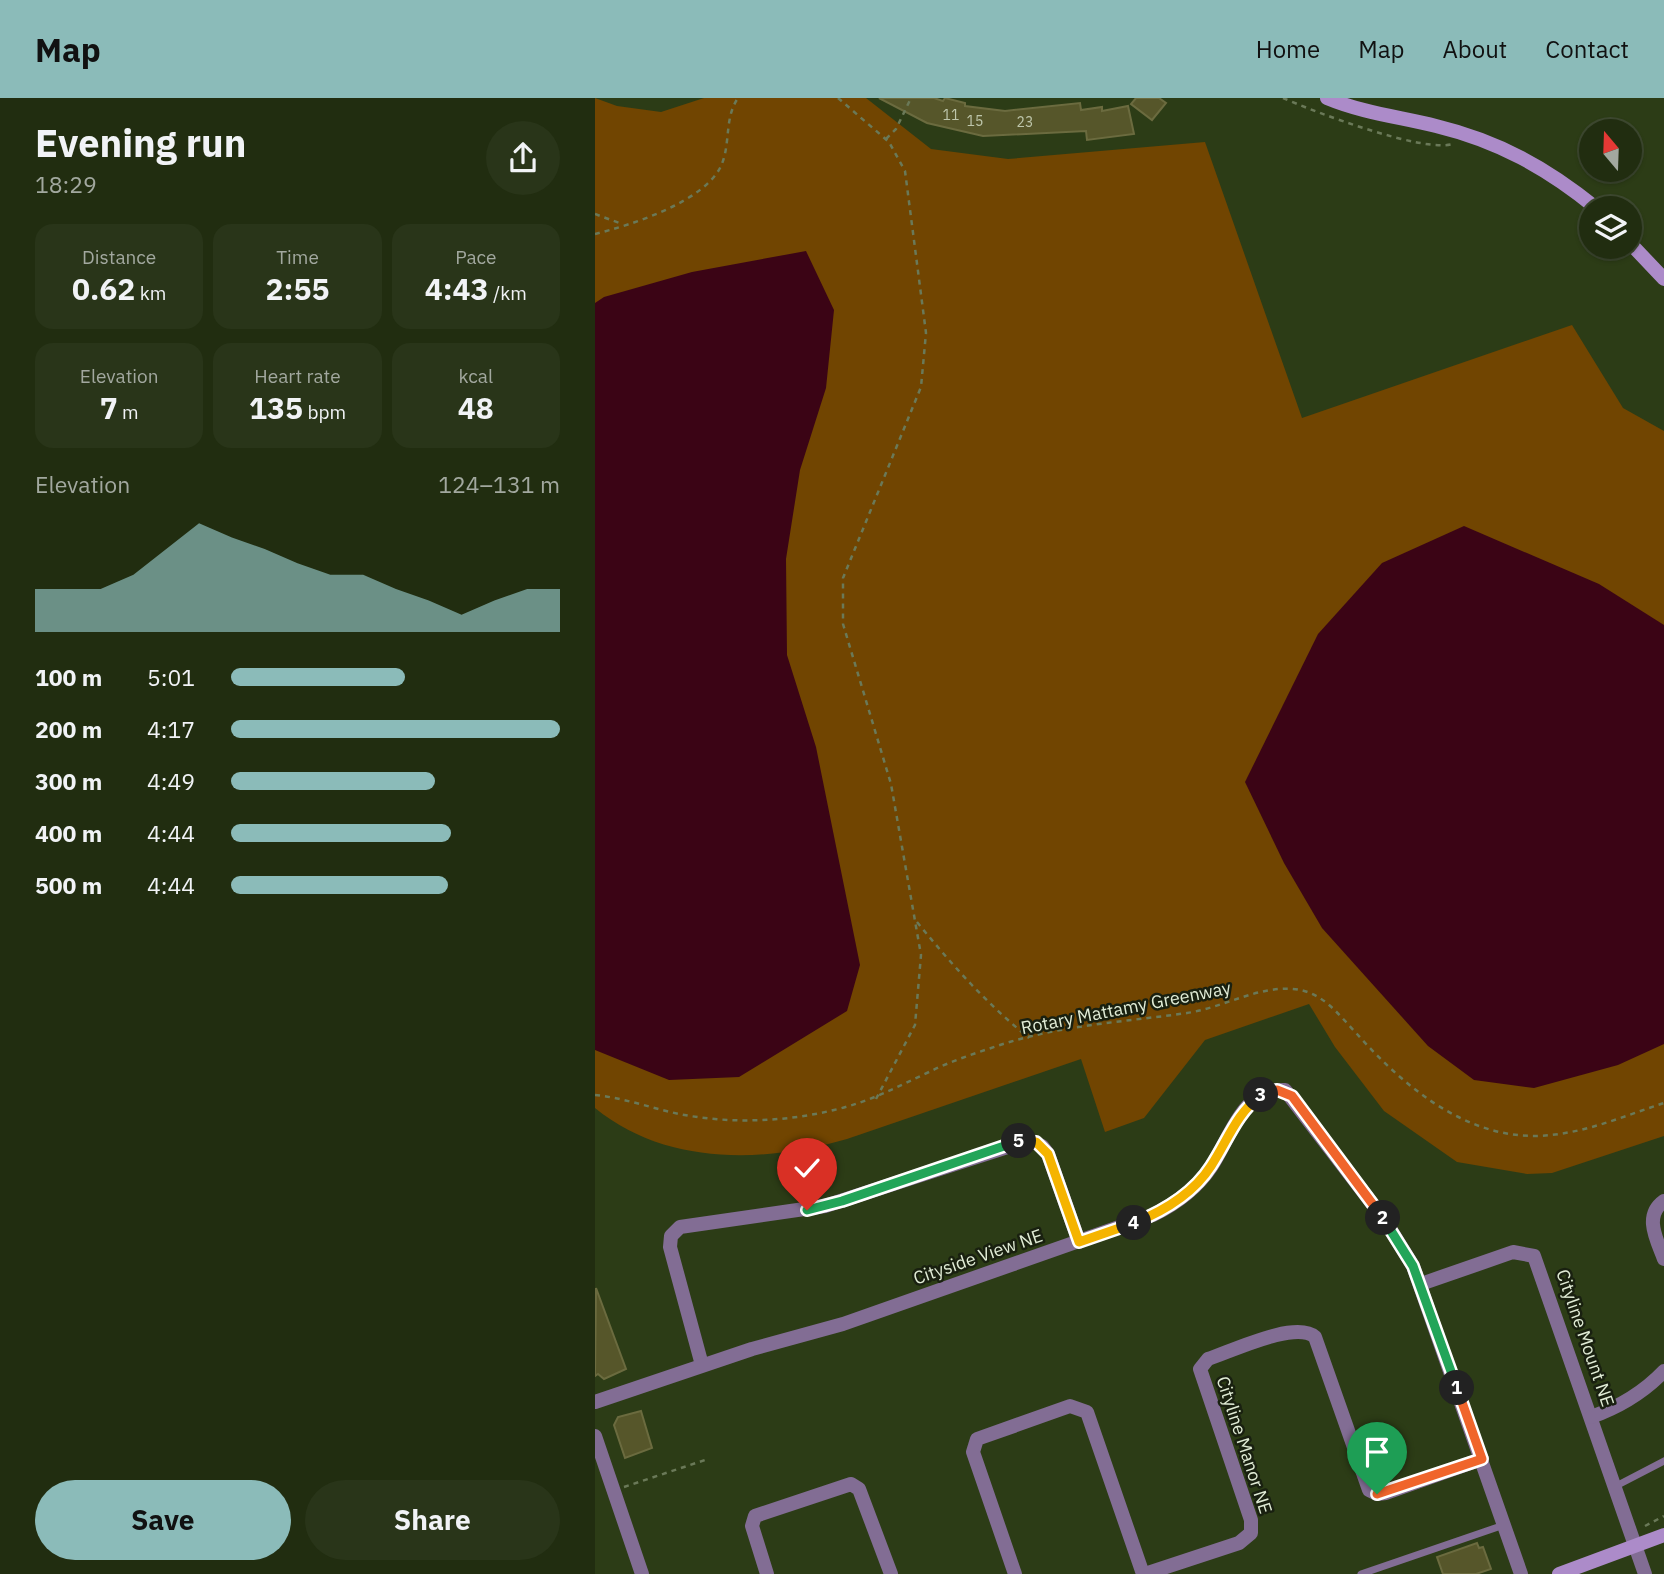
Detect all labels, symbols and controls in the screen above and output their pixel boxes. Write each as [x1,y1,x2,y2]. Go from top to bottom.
text: Map [35,28,101,71]
text: Home [1256,33,1320,65]
text: Map [1358,33,1404,65]
text: About [1442,33,1507,65]
text: Contact [1545,33,1629,65]
house number: 11 [943,106,959,124]
house number: 15 [967,112,983,130]
house number: 23 [1017,113,1033,131]
text: Evening run [35,118,246,167]
north arrow [1579,119,1641,182]
map controls [1579,119,1642,259]
button: share [486,121,560,195]
text: 18:29 [35,169,97,199]
button: layers [1579,196,1642,259]
text: Distance [82,245,156,269]
text: Time [276,245,319,269]
text: Pace [455,245,497,269]
text: 0.62 [72,269,135,308]
text: 2:55 [266,269,329,308]
text: 4:43 [425,269,489,308]
text: km [135,281,166,305]
text: /km [489,281,527,305]
text: Elevation [80,364,159,388]
text: Heart rate [254,364,341,388]
text: kcal [459,364,493,388]
text: 7 [100,388,118,427]
text: 135 [249,388,303,427]
text: 48 [458,388,494,427]
text: m [118,400,139,424]
text: bpm [303,400,346,424]
text: Elevation [35,469,130,499]
text: 124–131 m [438,469,560,499]
text: 100 m [35,662,102,692]
text: 5:01 [147,662,195,692]
text: 200 m [35,714,102,744]
text: 4:17 [147,714,195,744]
text: 300 m [35,766,102,796]
text: 4:49 [147,766,195,796]
text: 400 m [35,818,102,848]
text: 4:44 [147,818,195,848]
text: 500 m [35,870,102,900]
text: 4:44 [147,870,195,900]
street label: Rotary Mattamy Greenway [1019,976,1233,1039]
pin: 3 [1243,1077,1279,1112]
text: 3 [1255,1082,1266,1106]
pin: 5 [1001,1124,1037,1158]
text: 5 [1013,1128,1024,1152]
pin [777,1138,837,1210]
icon: check [788,1149,826,1187]
pin: 2 [1365,1200,1401,1236]
text: 2 [1377,1205,1388,1229]
pin: 4 [1117,1206,1151,1240]
text: 4 [1128,1210,1139,1234]
street label: Cityside View NE [910,1224,1046,1289]
street label: Cityline Mount NE [1551,1266,1620,1410]
pin: 1 [1439,1370,1475,1406]
street label: Cityline Manor NE [1211,1373,1278,1517]
text: 1 [1451,1375,1462,1399]
pin [1347,1422,1407,1494]
icon: arrive [1358,1433,1396,1471]
button: Save [35,1480,291,1560]
button: Share [305,1480,560,1560]

